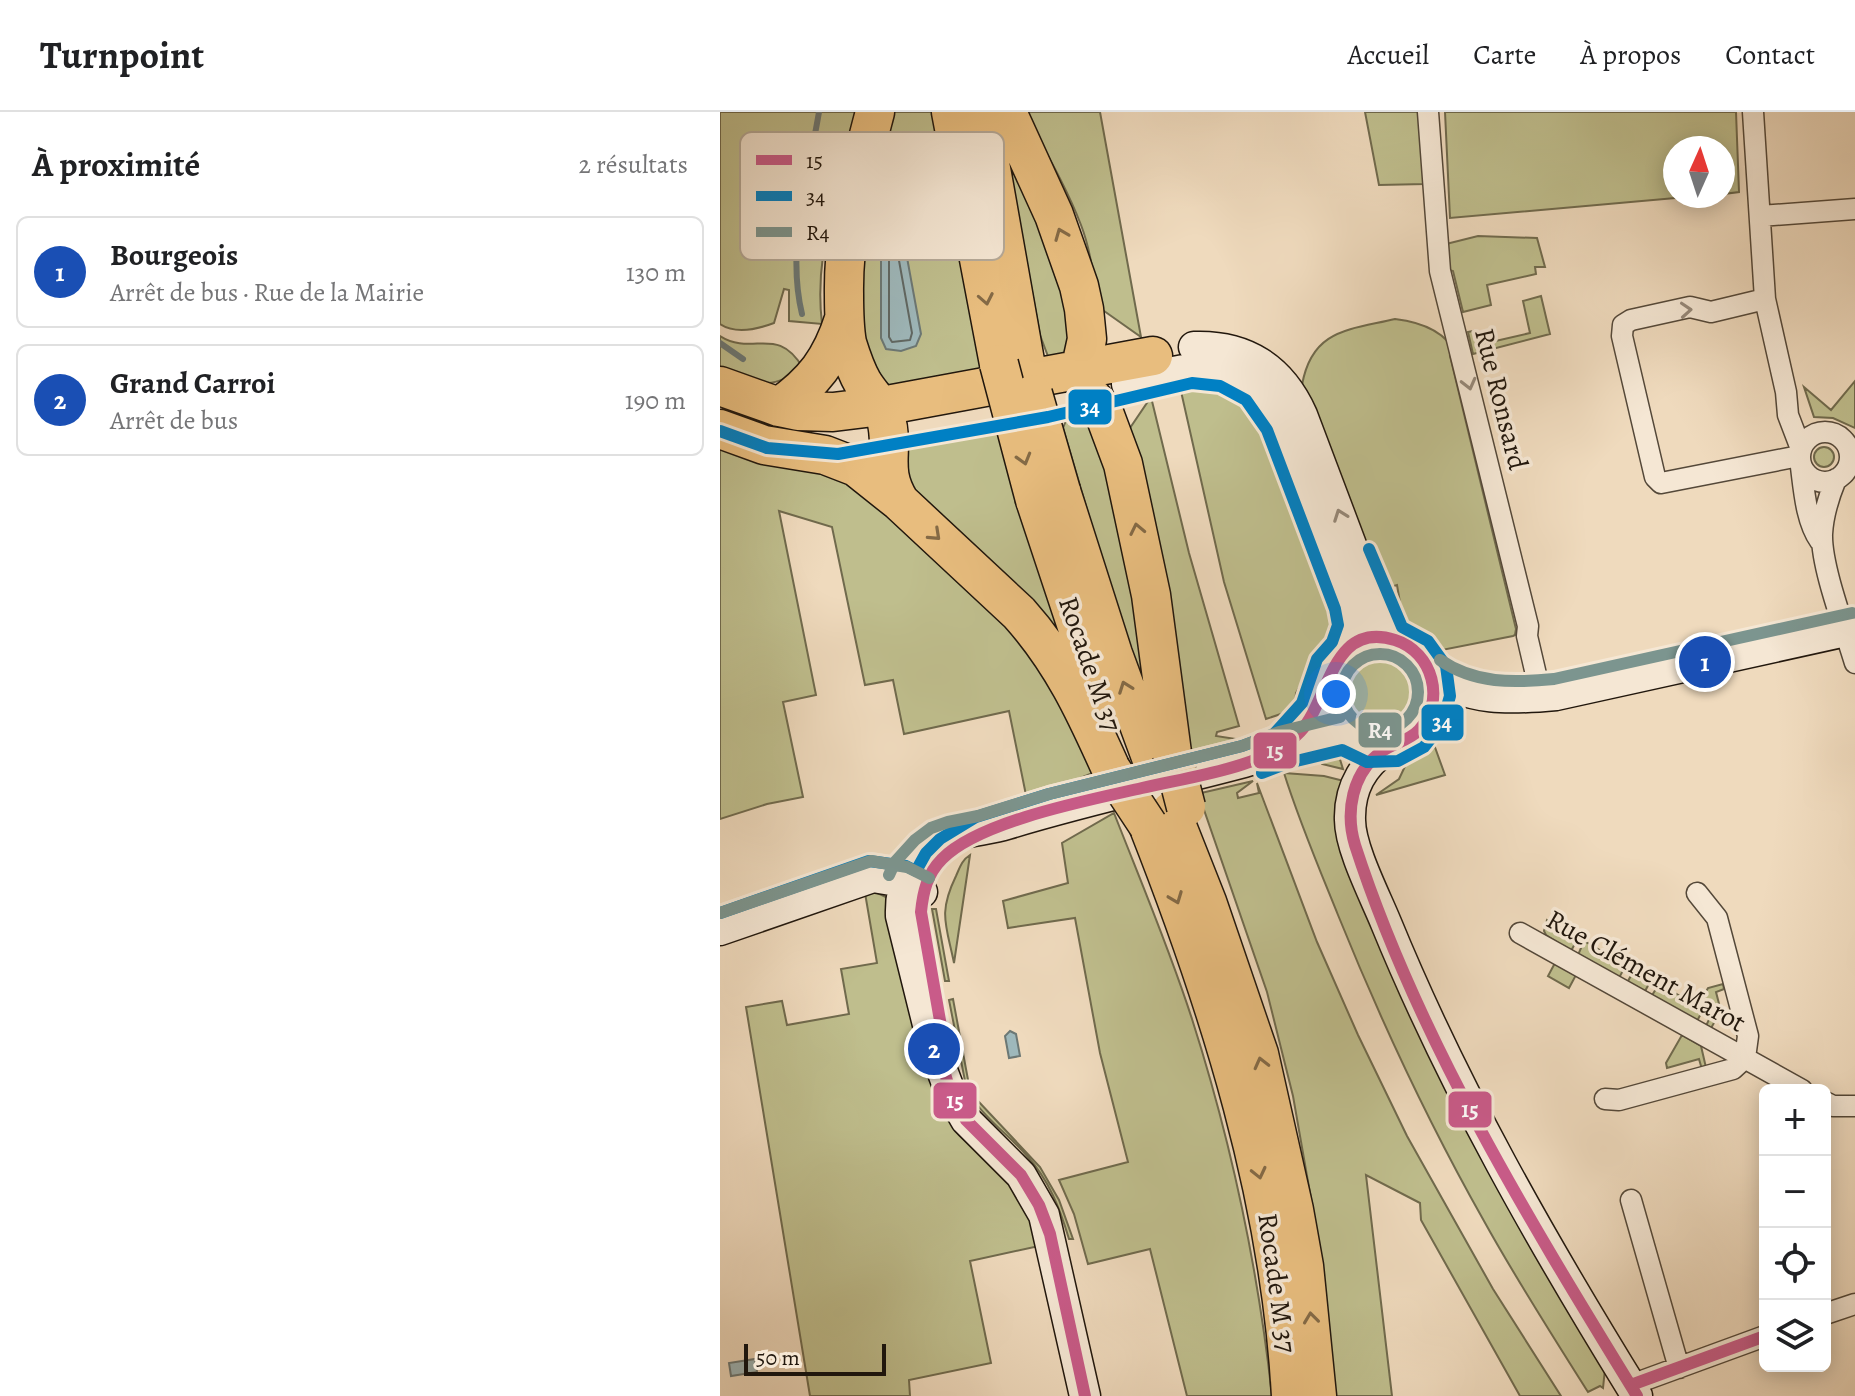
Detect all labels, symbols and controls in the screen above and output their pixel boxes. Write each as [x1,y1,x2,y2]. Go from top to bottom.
text: Turnpoint [40,29,204,81]
text: Accueil [1347,36,1429,74]
text: Carte [1473,36,1536,74]
text: À propos [1580,36,1681,74]
text: Contact [1725,36,1815,74]
legend [740,132,1004,260]
north arrow [1663,136,1735,208]
text: À proximité [32,141,200,188]
text: 15 [806,146,823,176]
text: 2 résultats [579,147,688,182]
text: 34 [806,182,825,212]
text: R4 [806,218,829,248]
one-way arrow [1054,228,1071,242]
text: Bourgeois [110,235,238,275]
text: 1 [55,255,65,290]
text: 130 m [626,255,686,290]
text: Arrêt de bus · Rue de la Mairie [110,275,424,310]
one-way arrow [977,292,994,305]
one-way arrow [1680,302,1693,319]
street label: Rue Ronsard [1465,324,1537,475]
text: Grand Carroi [110,363,275,403]
one-way arrow [1459,377,1476,390]
text: 2 [54,383,66,418]
text: 190 m [625,383,686,418]
line badge: 34 [1067,388,1113,426]
text: 34 [1080,393,1100,423]
text: Arrêt de bus [110,403,238,438]
one-way arrow [1014,452,1031,466]
one-way arrow [1333,509,1349,523]
one-way arrow [1129,523,1146,537]
one-way arrow [926,525,940,540]
street label: Rocade M 37 [1049,591,1131,737]
pin: 1 [1679,632,1731,692]
your location [1316,674,1356,714]
one-way arrow [1118,681,1135,695]
line badge: 34 [1420,703,1465,742]
text: 34 [1432,708,1452,738]
line badge: R4 [1357,711,1403,749]
text: R4 [1368,716,1392,746]
line badge: 15 [1252,731,1298,770]
text: 15 [1266,736,1284,766]
one-way arrow [1166,890,1183,904]
street label: Rue Clément Marot [1539,900,1753,1042]
pin: 2 [908,1019,960,1079]
one-way arrow [1253,1057,1270,1071]
line badge: 15 [932,1081,978,1120]
map controls [1759,1084,1831,1372]
button: + [1759,1084,1831,1156]
text: 15 [946,1086,964,1116]
line badge: 15 [1447,1090,1493,1129]
text: 15 [1461,1095,1479,1125]
button: − [1759,1156,1831,1228]
one-way arrow [1250,1166,1267,1179]
street label: Rocade M 37 [1248,1211,1306,1356]
button: locate [1759,1228,1831,1300]
button: layers [1759,1300,1831,1372]
one-way arrow [1302,1311,1319,1324]
scale bar [744,1340,886,1376]
text: 50 m [756,1343,800,1373]

